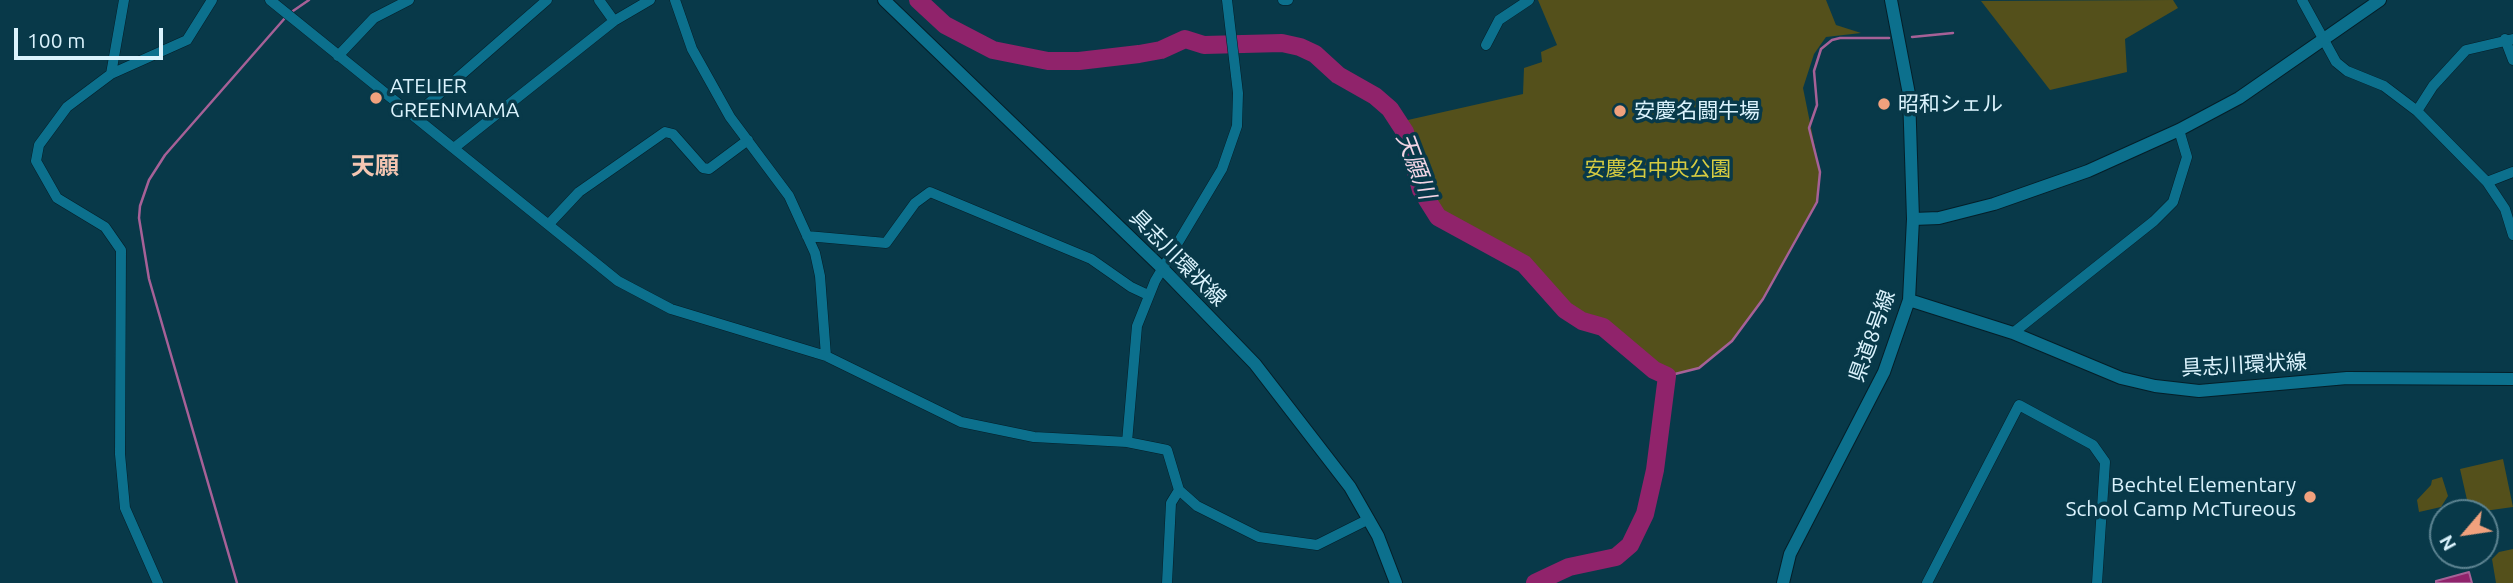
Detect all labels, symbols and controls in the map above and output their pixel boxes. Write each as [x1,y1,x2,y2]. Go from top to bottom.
scale bar [18,14,166,58]
text: 100 m [27,28,85,52]
place label: ATELIER GREENMAMA [390,73,519,123]
marker: ATELIER GREENMAMA [368,90,384,106]
place label: 昭和シェル [1898,91,2003,117]
marker: 昭和シェル [1876,96,1892,112]
place label: 安慶名闘牛場 [1634,98,1760,124]
marker: 安慶名闘牛場 [1612,103,1628,119]
water label: 天願川 [1391,129,1441,203]
district label: 天願 [351,152,399,180]
park label: 安慶名中央公園 [1585,156,1731,182]
street label: 具志川環状線 [1125,205,1231,311]
street label: 県道8号線 [1844,287,1900,385]
street label: 具志川環状線 [2180,349,2308,381]
place label: Bechtel Elementary School Camp McTureous [2065,472,2296,522]
marker: Bechtel Elementary School Camp McTureous [2302,489,2318,505]
north arrow [2429,499,2499,569]
text: N [2434,532,2460,555]

